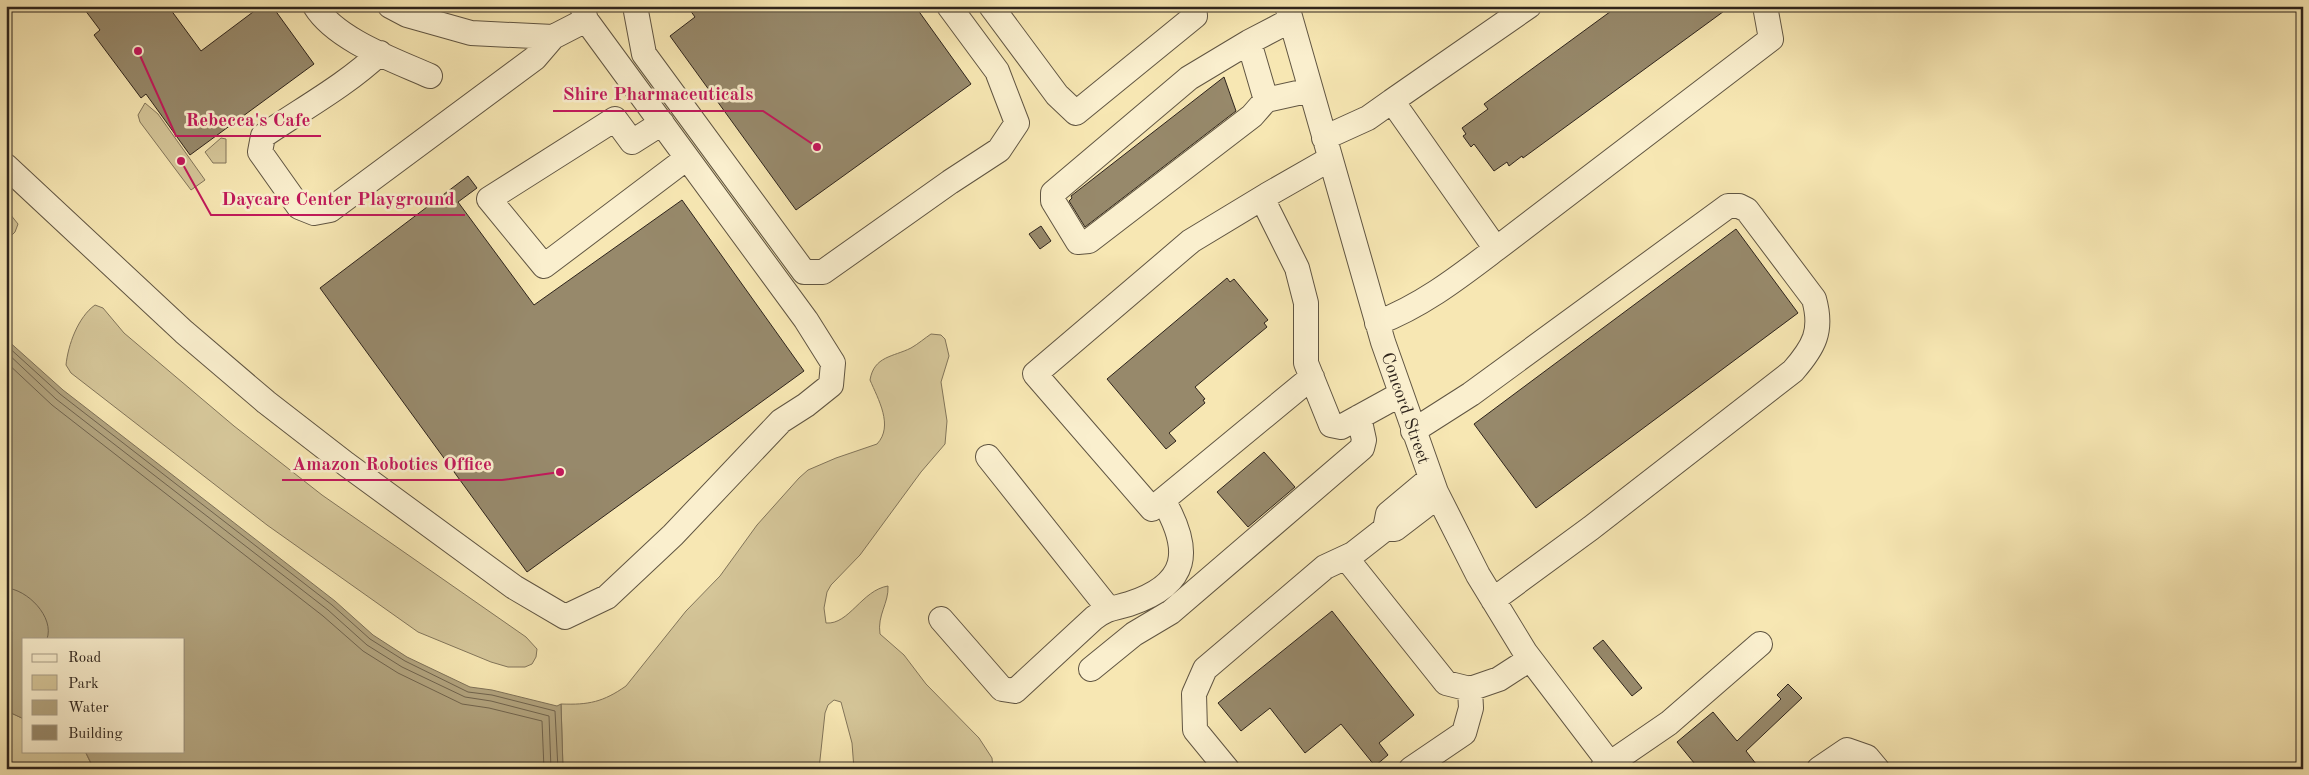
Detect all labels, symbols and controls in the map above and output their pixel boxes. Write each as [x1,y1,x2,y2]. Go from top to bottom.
callout: Shire Pharmaceuticals [553,77,763,111]
text: Shire Pharmaceuticals [563,86,753,105]
callout: Rebecca's Cafe [176,102,321,136]
text: Rebecca's Cafe [185,112,311,131]
callout: Daycare Center Playground [211,181,465,215]
text: Daycare Center Playground [221,191,455,210]
street label: Concord Street [1377,350,1433,467]
callout: Amazon Robotics Office [282,446,502,480]
text: Amazon Robotics Office [292,456,492,475]
legend [22,638,185,752]
text: Road [68,651,102,666]
text: Park [68,677,99,692]
text: Water [68,701,109,716]
text: Building [68,727,123,742]

